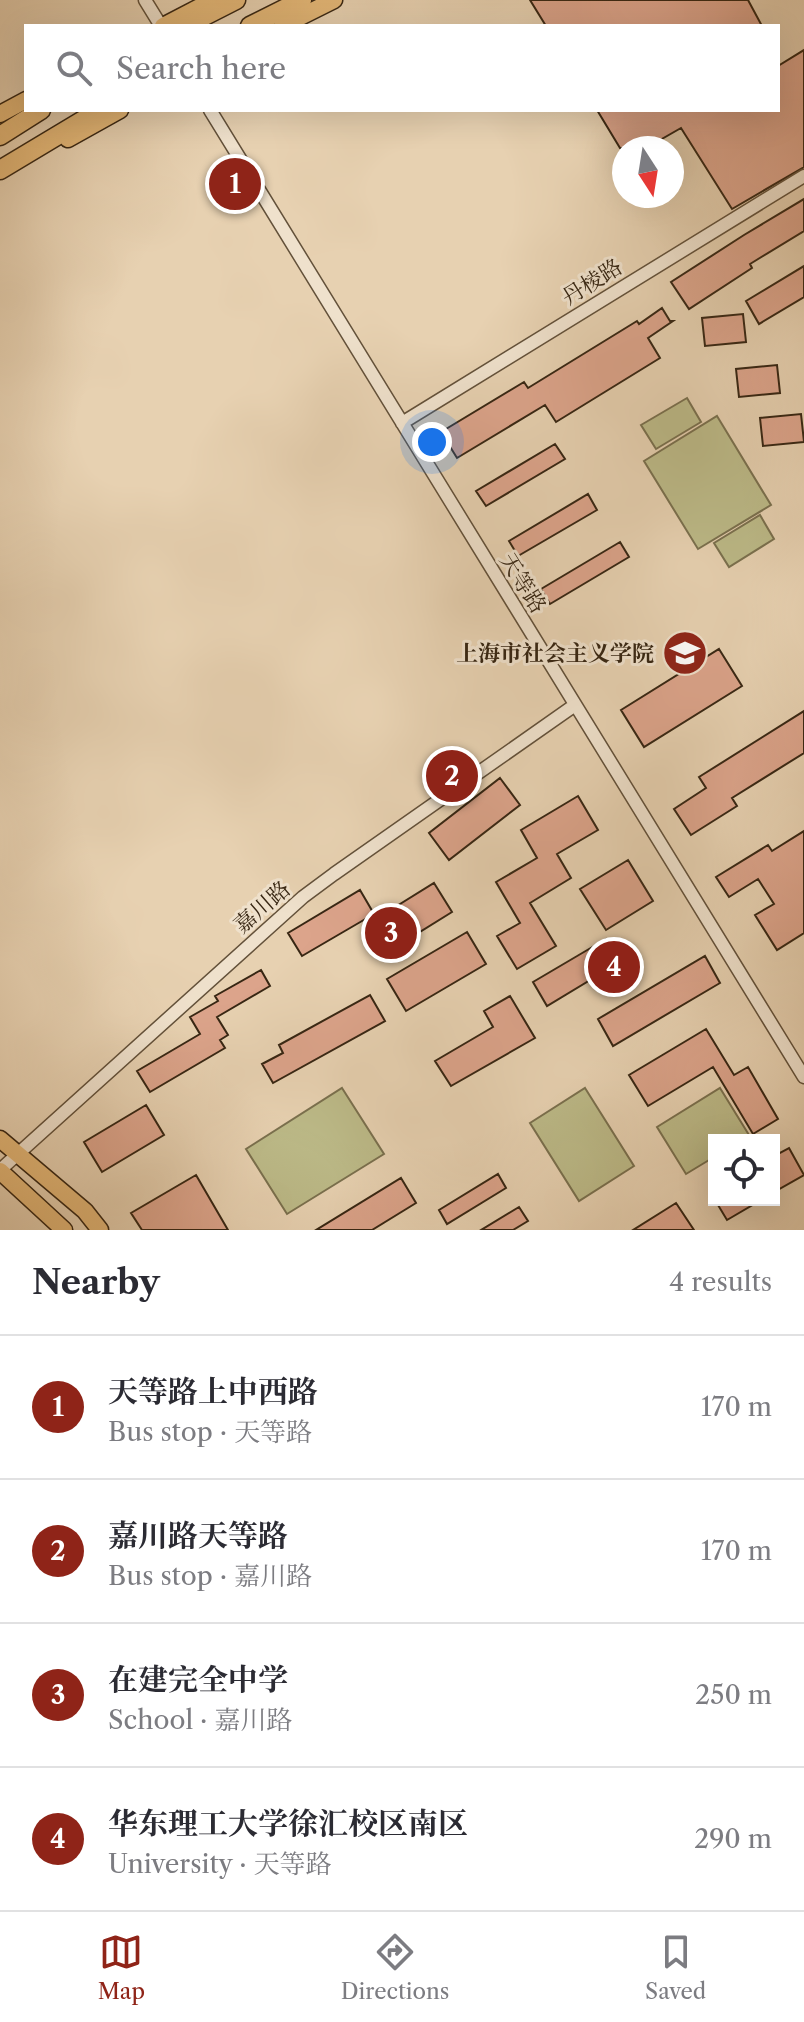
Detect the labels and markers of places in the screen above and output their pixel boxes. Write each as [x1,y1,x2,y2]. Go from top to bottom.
pin: 1 [209,154,261,214]
school or university icon: 上海市社会主义学院 [661,629,709,677]
place label: 上海市社会主义学院 [456,640,654,667]
pin: 2 [426,746,478,806]
pin: 3 [365,903,417,963]
pin: 4 [588,937,640,997]

